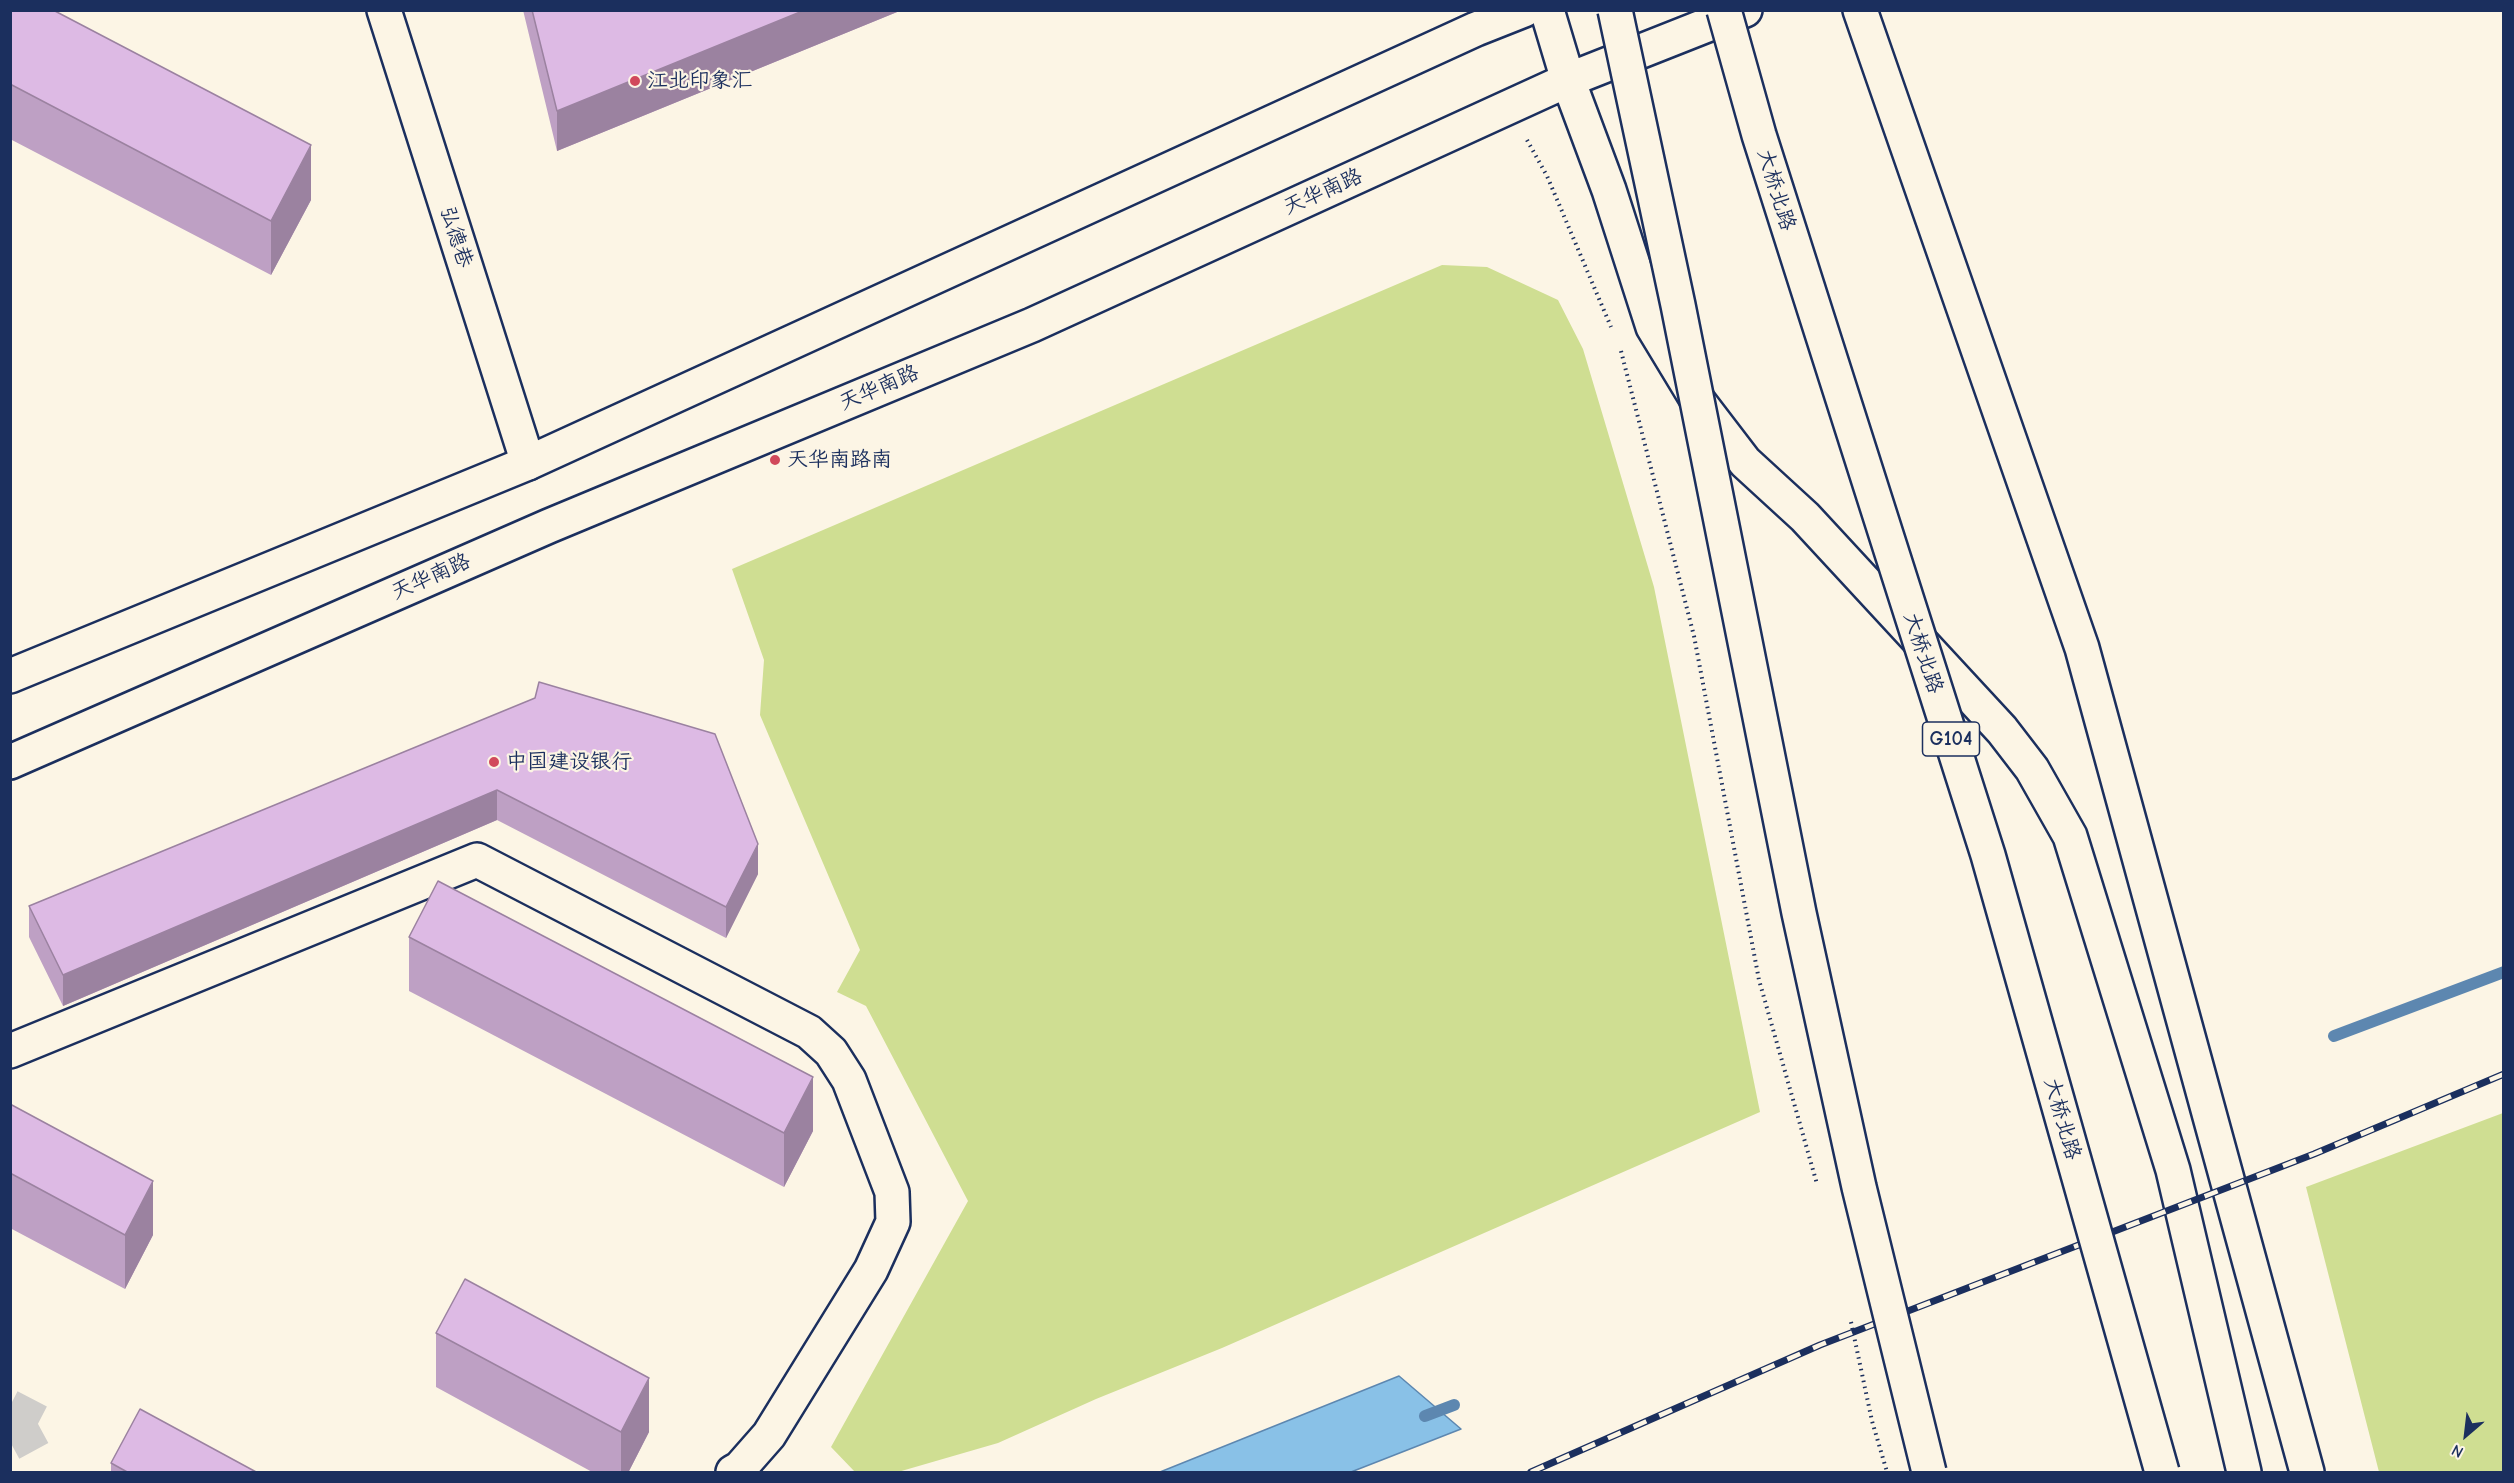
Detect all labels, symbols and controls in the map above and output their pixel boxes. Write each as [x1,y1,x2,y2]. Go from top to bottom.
place label: 江北印象汇 [647,68,752,94]
marker: 江北印象汇 [628,74,642,88]
street label: 大桥北路 [1752,146,1800,234]
street label: 天华南路 [1280,163,1366,221]
street label: 弘德巷 [434,203,478,271]
street label: 天华南路 [835,360,923,416]
place label: 天华南路南 [787,447,892,473]
marker: 天华南路南 [768,453,782,467]
street label: 天华南路 [388,548,474,606]
street label: 大桥北路 [1898,609,1948,697]
road number: G104 [1922,722,1980,756]
place label: 中国建设银行 [506,749,632,775]
marker: 中国建设银行 [487,755,501,769]
street label: 大桥北路 [2038,1075,2086,1163]
north arrow [2436,1405,2496,1465]
text: N [2449,1440,2466,1461]

